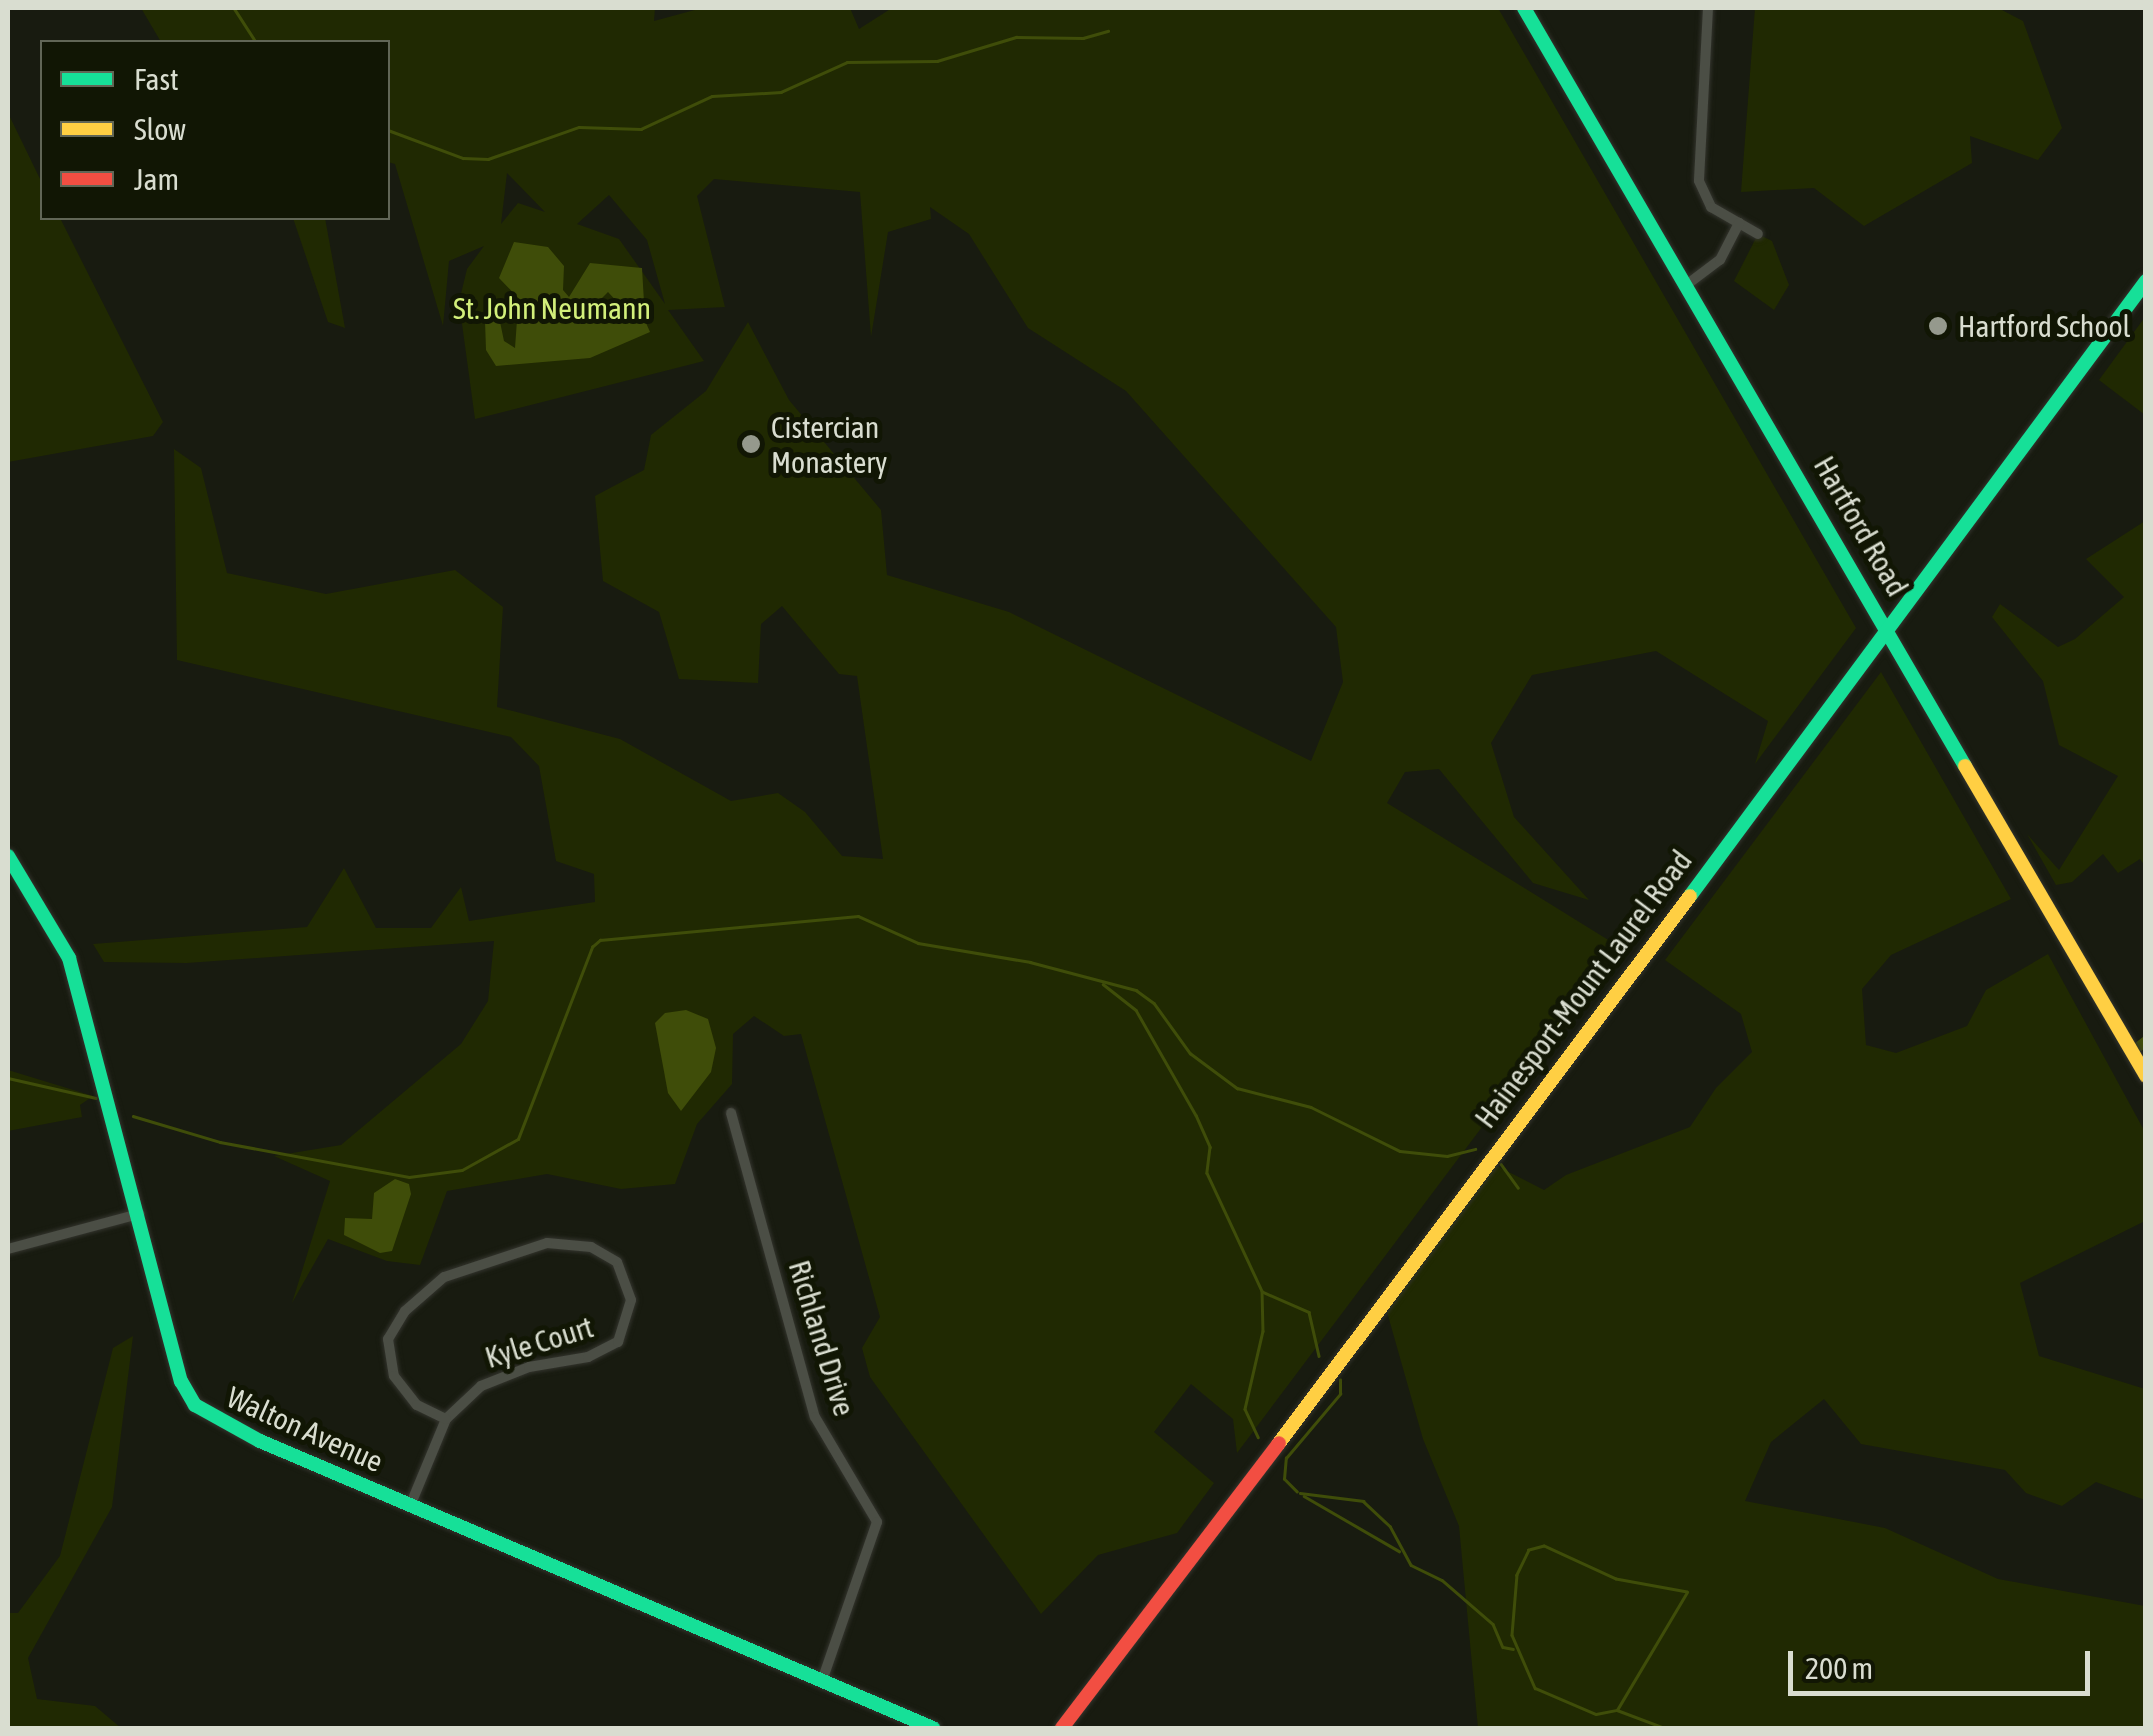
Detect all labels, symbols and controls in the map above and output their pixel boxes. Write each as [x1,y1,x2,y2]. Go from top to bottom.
legend [40,40,390,220]
text: Fast [134,62,179,96]
text: Slow [134,112,186,146]
text: Jam [134,162,179,196]
park label: St. John Neumann [453,290,651,326]
place label: Hartford School [1958,308,2131,344]
marker: Hartford School [1927,315,1949,337]
place label: Cistercian Monastery [771,409,887,480]
marker: Cistercian Monastery [740,433,762,455]
street label: Hartford Road [1807,450,1915,602]
street label: Hainesport-Mount Laurel Road [1467,843,1699,1135]
street label: Richland Drive [781,1256,863,1420]
street label: Kyle Court [481,1309,597,1375]
street label: Walton Avenue [221,1379,389,1479]
scale bar [1793,1631,2096,1693]
text: 200 m [1805,1651,1873,1685]

